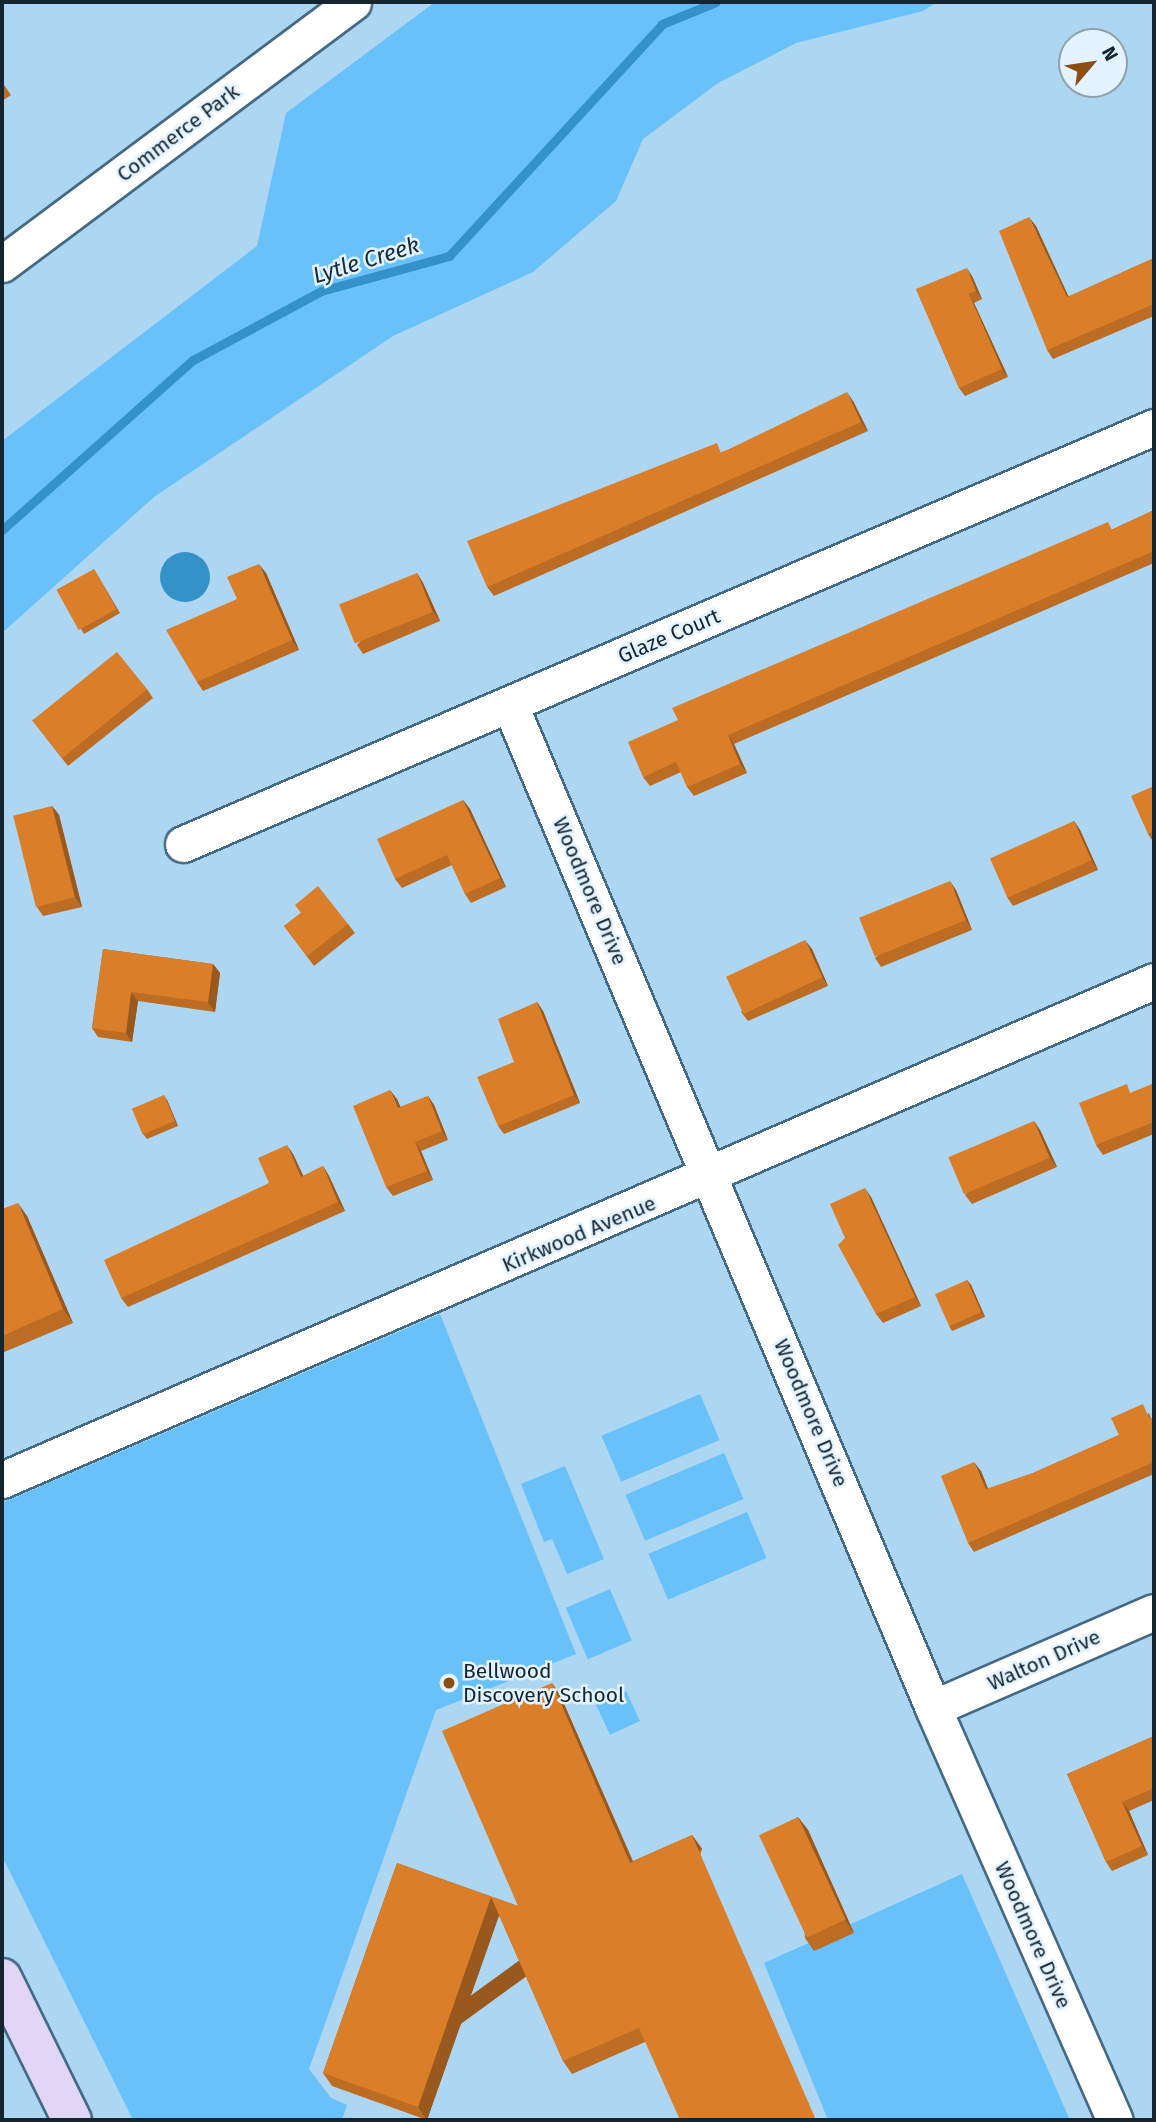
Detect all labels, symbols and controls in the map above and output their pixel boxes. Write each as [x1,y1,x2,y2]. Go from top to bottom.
north arrow [1058,28,1128,98]
text: N [1097,42,1123,65]
street label: Commerce Park [112,79,244,187]
water label: Lytle Creek [309,231,423,289]
street label: Glaze Court [614,603,724,669]
street label: Woodmore Drive [547,813,633,969]
street label: Kirkwood Avenue [498,1190,660,1278]
street label: Woodmore Drive [768,1335,854,1491]
street label: Walton Drive [984,1624,1104,1696]
place label: Bellwood Discovery School [463,1658,624,1708]
marker: Bellwood Discovery School [441,1675,457,1691]
street label: Woodmore Drive [989,1858,1077,2012]

